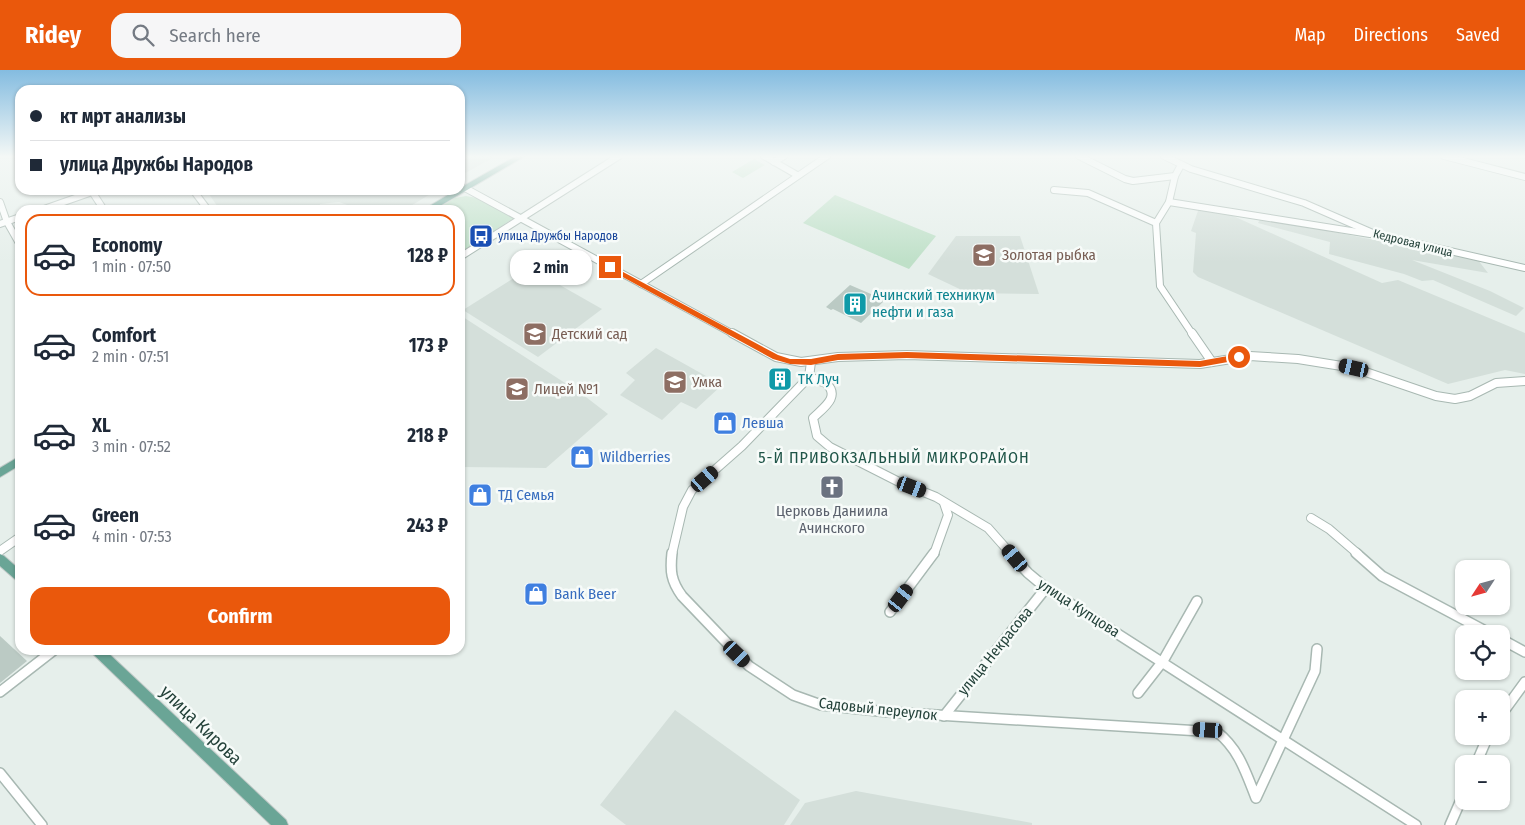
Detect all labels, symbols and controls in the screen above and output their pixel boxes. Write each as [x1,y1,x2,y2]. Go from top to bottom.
search box [111,13,461,58]
text: Ridey [25,21,81,49]
icon: search [129,21,157,49]
text: Search here [169,24,261,47]
text: Map [1294,24,1326,46]
text: Directions [1354,24,1428,46]
text: Saved [1456,24,1500,46]
text: кт мрт анализы [60,105,186,128]
text: улица Дружбы Народов [60,153,253,176]
bus stop icon: улица Дружбы Народов [468,223,494,249]
street label: Кедровая улица [1372,226,1454,260]
place label: улица Дружбы Народов [498,229,618,243]
icon: car [32,233,77,278]
text: Economy [92,234,162,257]
school or university icon: Золотая рыбка [971,242,997,268]
text: 128 ₽ [407,244,448,267]
place label: Золотая рыбка [1002,246,1096,264]
callout: 2 min [510,250,592,284]
route end [599,256,621,278]
text: 1 min · 07:50 [92,257,171,276]
text: 2 min [533,258,569,277]
place label: Ачинский техникум нефти и газа [872,286,995,321]
building icon: Ачинский техникум нефти и газа [842,291,868,317]
school or university icon: Детский сад [522,321,548,347]
icon: car [32,323,77,368]
text: Comfort [92,324,156,347]
place label: Детский сад [551,325,627,343]
text: 173 ₽ [409,334,448,357]
route start [1228,346,1250,368]
text: 2 min · 07:51 [92,347,169,366]
car [1337,357,1370,379]
building icon: ТК Луч [767,366,793,392]
school or university icon: Умка [662,369,688,395]
place label: ТК Луч [798,370,839,388]
place label: Умка [691,373,722,391]
school or university icon: Лицей №1 [504,376,530,402]
place label: Лицей №1 [534,380,599,398]
shop icon: Левша [712,410,738,436]
icon: car [32,413,77,458]
text: XL [92,414,111,437]
place label: Левша [742,414,784,432]
text: 218 ₽ [407,424,448,447]
text: 3 min · 07:52 [92,437,171,456]
shop icon: Wildberries [569,444,595,470]
place label: Wildberries [600,448,670,466]
district label: 5-Й ПРИВОКЗАЛЬНЫЙ МИКРОРАЙОН [758,448,1030,467]
car [688,463,721,495]
church icon: Церковь Даниила Ачинского [819,474,845,500]
car [895,475,928,499]
shop icon: ТД Семья [467,482,493,508]
place label: ТД Семья [498,486,555,504]
place label: Церковь Даниила Ачинского [776,502,888,537]
icon: car [32,503,77,548]
text: Green [92,504,139,527]
text: 243 ₽ [407,514,448,537]
text: 4 min · 07:53 [92,527,172,546]
car [999,542,1030,574]
north arrow [1455,560,1510,615]
map controls [1455,560,1510,810]
street label: улица Купцова [1035,575,1123,641]
shop icon: Bank Beer [523,581,549,607]
car [885,582,916,614]
place label: Bank Beer [554,585,617,603]
button: Confirm [30,587,450,645]
street label: улица Некрасова [954,603,1036,699]
button: locate [1455,625,1510,680]
car [720,638,753,670]
street label: улица Кирова [155,680,247,770]
button: + [1455,690,1510,745]
street label: Садовый переулок [818,694,938,724]
car [1192,722,1223,738]
button: − [1455,755,1510,810]

